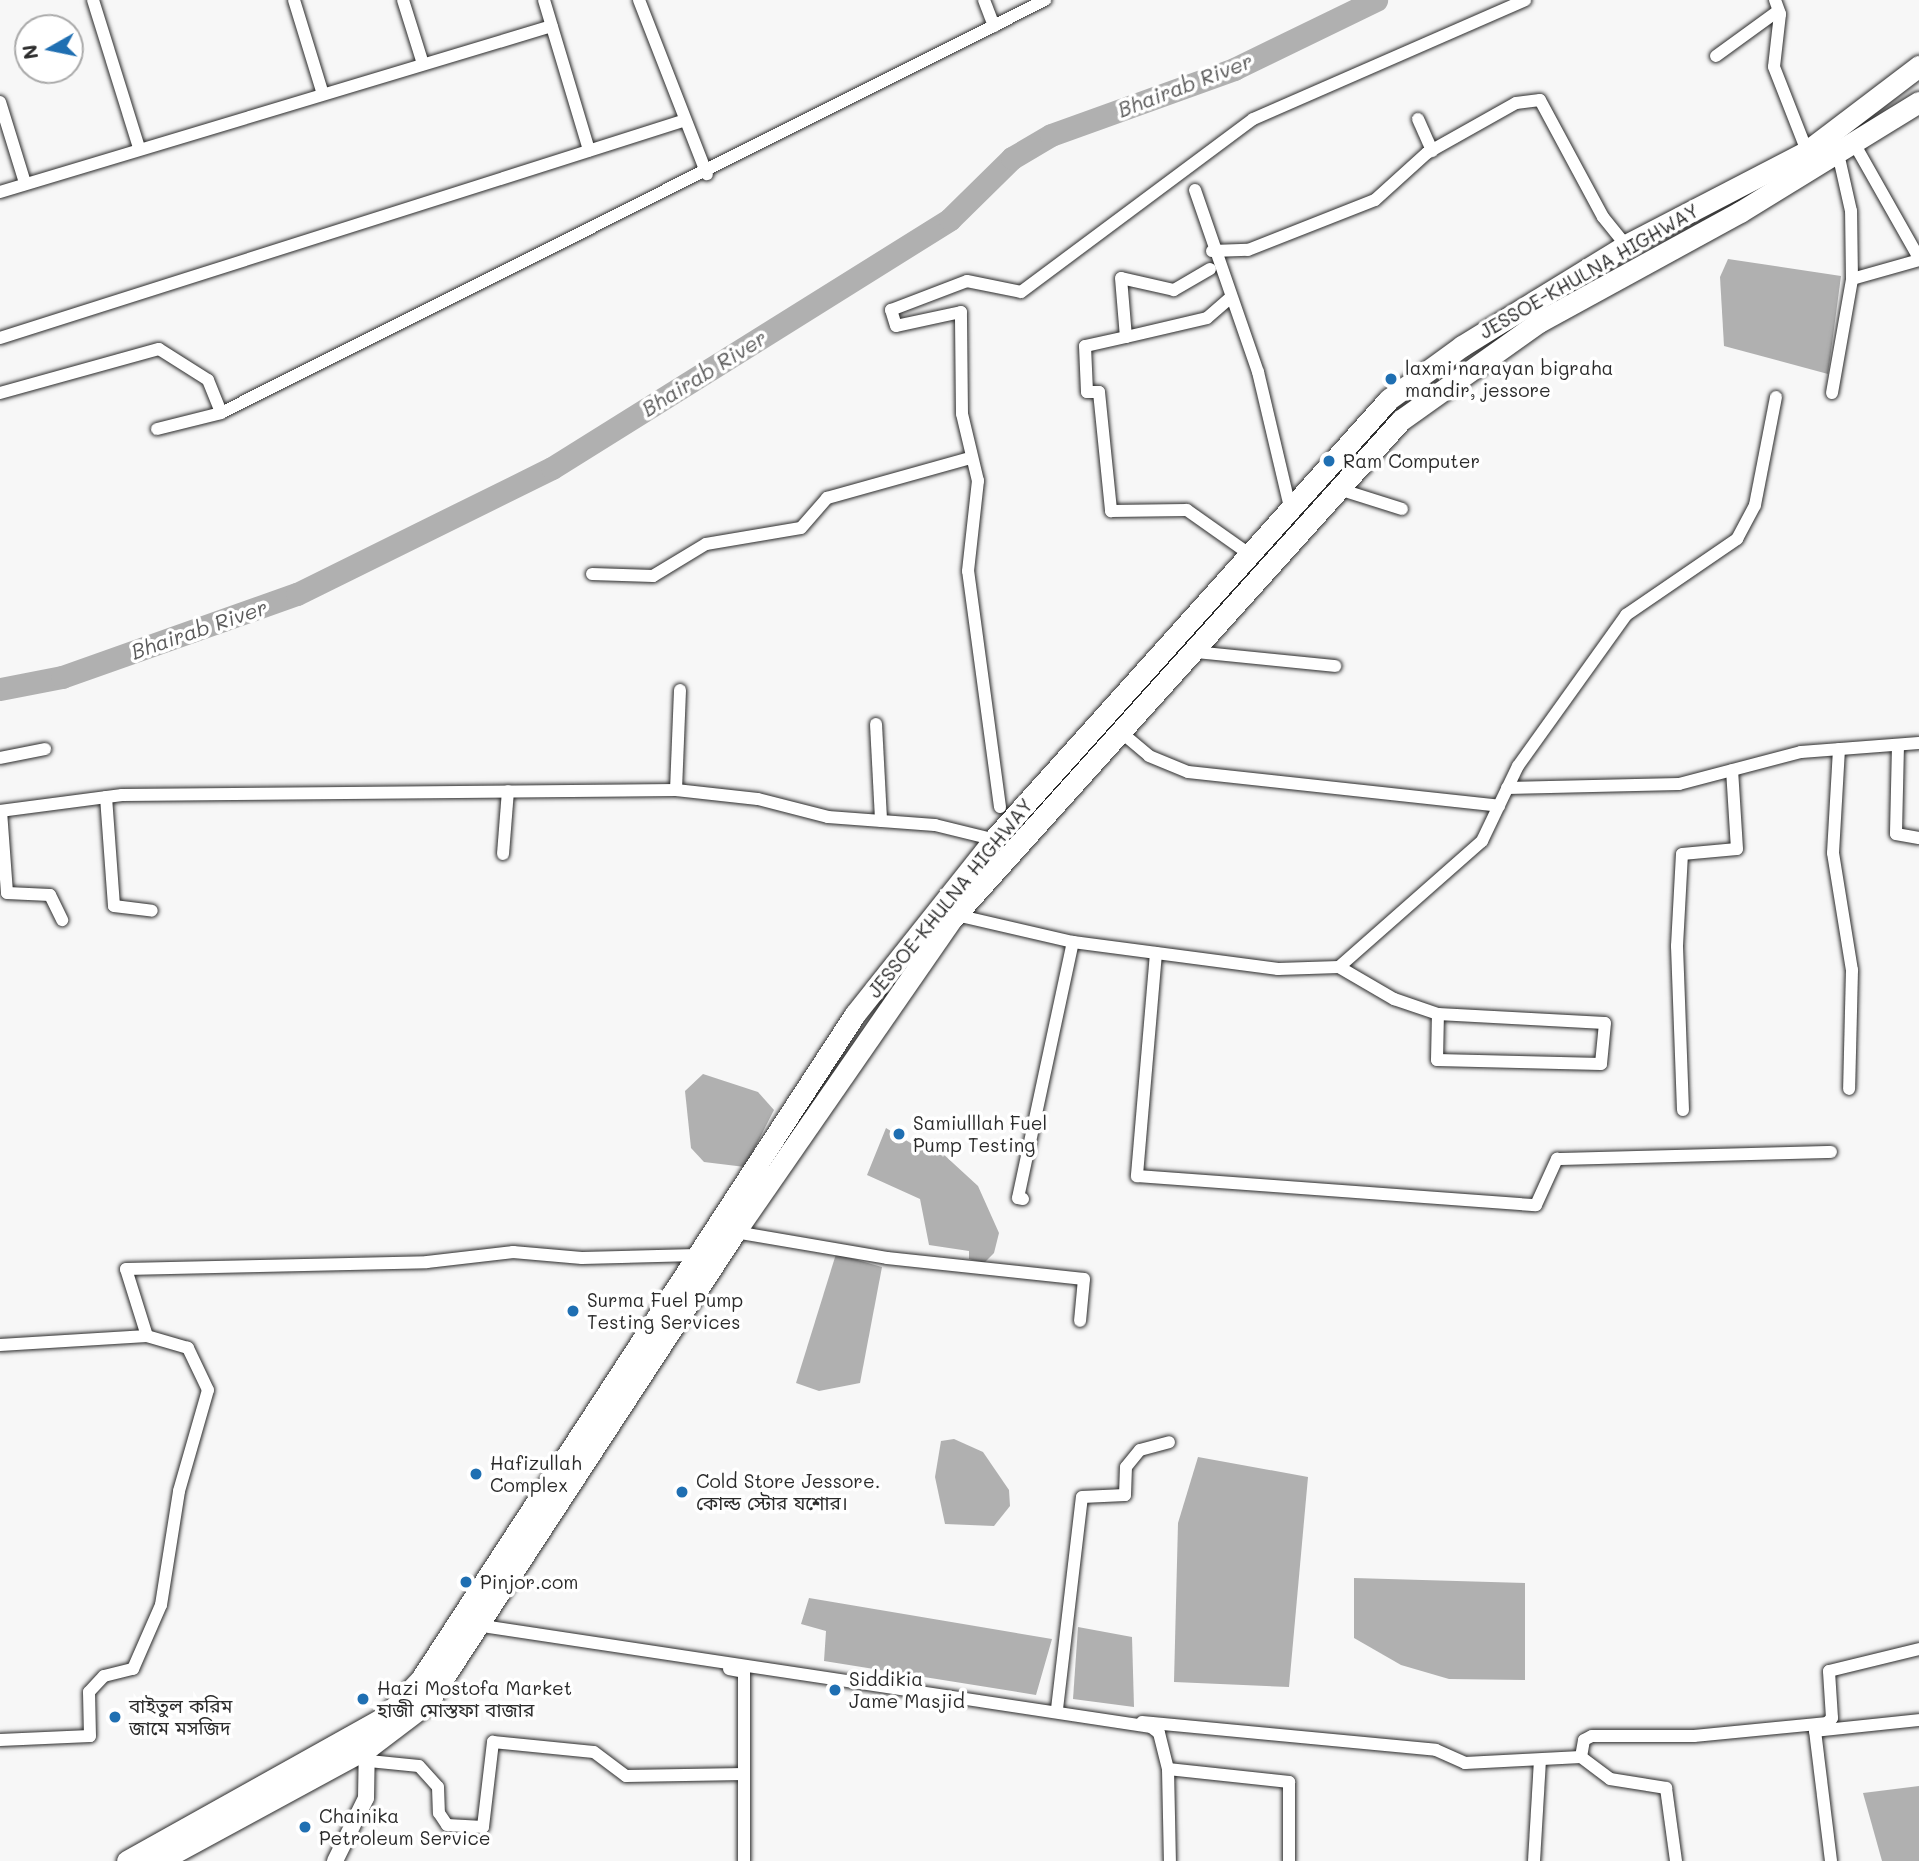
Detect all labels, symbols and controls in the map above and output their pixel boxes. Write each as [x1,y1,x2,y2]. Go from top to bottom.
north arrow [14,14,84,84]
text: N [16,43,43,61]
water label: Bhairab River [1114,48,1256,122]
street label: JESSOE-KHULNA HIGHWAY [1475,199,1703,343]
water label: Bhairab River [637,325,771,421]
place label: laxmi narayan bigraha mandir, jessore [1405,357,1613,401]
marker: laxmi narayan bigraha mandir, jessore [1383,371,1399,387]
place label: Ram Computer [1343,450,1480,472]
marker: Ram Computer [1321,453,1337,469]
water label: Bhairab River [127,594,271,664]
street label: JESSOE-KHULNA HIGHWAY [863,794,1037,1002]
place label: Samiulllah Fuel Pump Testing [913,1112,1047,1156]
marker: Samiulllah Fuel Pump Testing [891,1126,907,1142]
place label: Surma Fuel Pump Testing Services [587,1289,743,1333]
marker: Surma Fuel Pump Testing Services [565,1303,581,1319]
place label: Hafizullah Complex [490,1452,582,1496]
marker: Hafizullah Complex [468,1466,484,1482]
place label: Cold Store Jessore. কোল্ড স্টোর যশোর। [696,1470,880,1514]
marker: Cold Store Jessore. কোল্ড স্টোর যশোর। [674,1484,690,1500]
place label: Pinjor.com [480,1571,578,1593]
marker: Pinjor.com [458,1574,474,1590]
place label: Siddikia Jame Masjid [849,1668,965,1712]
place label: Hazi Mostofa Market হাজী মোস্তফা বাজার [377,1677,572,1721]
marker: Siddikia Jame Masjid [827,1682,843,1698]
marker: Hazi Mostofa Market হাজী মোস্তফা বাজার [355,1691,371,1707]
place label: বাইতুল করিম জামে মসজিদ [129,1695,232,1739]
marker: বাইতুল করিম জামে মসজিদ [107,1709,123,1725]
place label: Chainika Petroleum Service [319,1805,490,1849]
marker: Chainika Petroleum Service [297,1819,313,1835]

